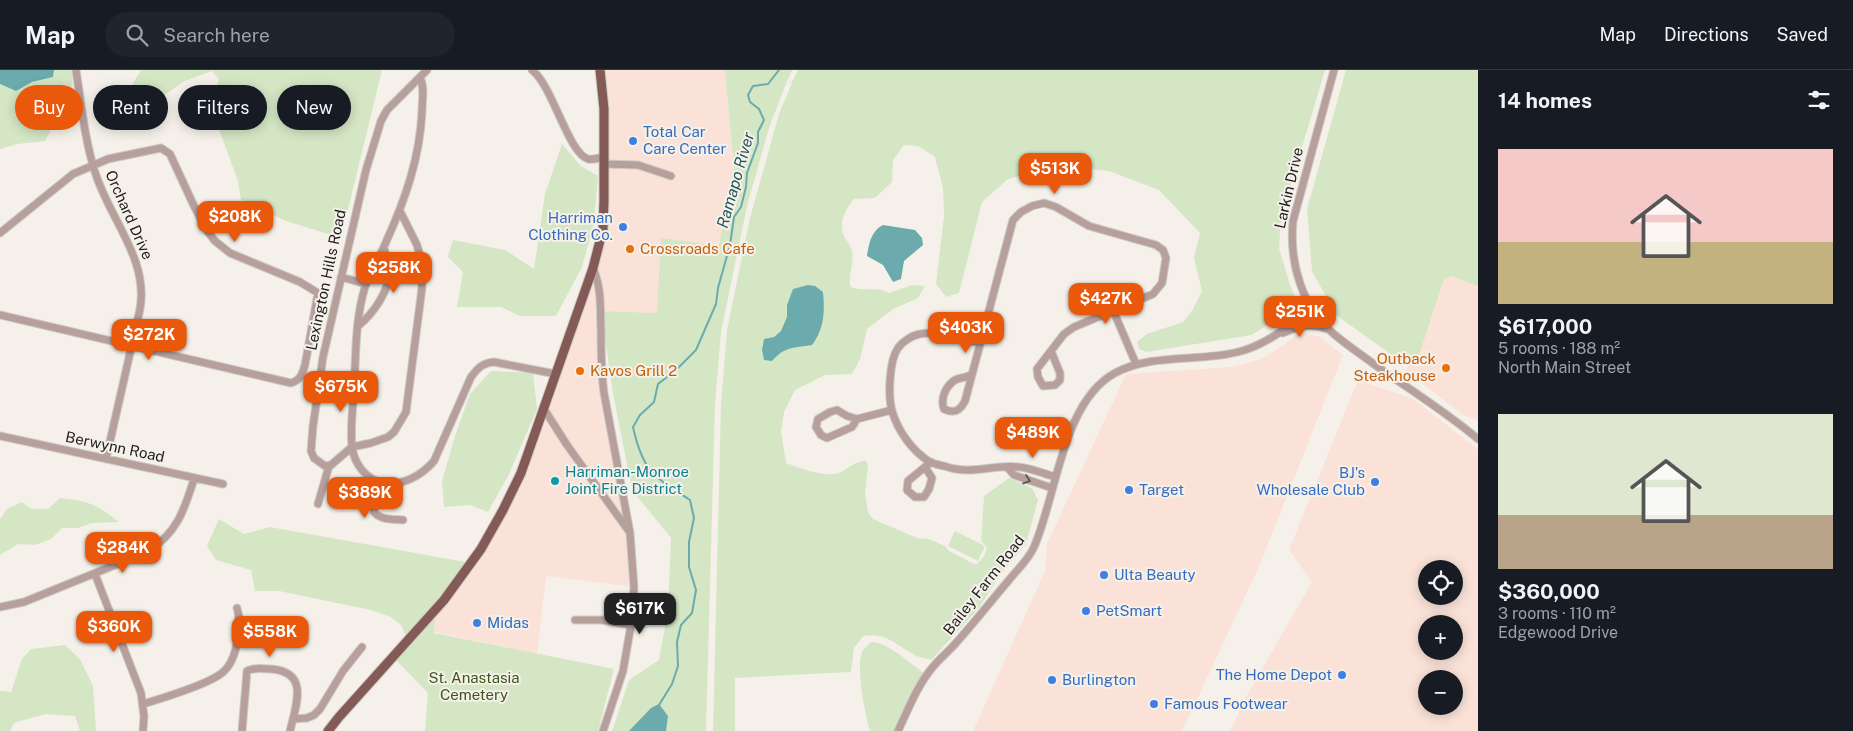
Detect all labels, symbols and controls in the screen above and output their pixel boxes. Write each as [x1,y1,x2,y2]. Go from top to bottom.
search box [105,12,455,57]
text: Map [25,21,75,49]
icon: search [123,21,151,49]
text: Search here [163,24,270,46]
text: Map [1599,24,1636,45]
text: Directions [1664,24,1749,45]
text: Saved [1777,24,1828,45]
chip: Buy [15,85,83,130]
chip: Rent [93,85,168,130]
chip: Filters [178,85,267,130]
chip: New [277,85,351,130]
icon: filters [1805,86,1833,114]
text: 14 homes [1498,88,1592,113]
place label: Total Car Care Center [643,123,727,157]
water label: Ramapo River [713,129,758,230]
marker: Total Car Care Center [627,135,639,147]
street label: Larkin Drive [1271,146,1306,230]
pin: $513K [1020,152,1090,195]
text: $513K [1030,159,1080,178]
street label: Orchard Drive [102,168,157,262]
icon: home [1621,181,1711,271]
pin: $208K [200,200,270,243]
text: $208K [208,207,262,226]
street label: Lexington Hills Road [302,208,349,352]
place label: Harriman Clothing Co. [528,209,613,243]
marker: Harriman Clothing Co. [617,221,629,233]
place label: Crossroads Cafe [640,240,755,257]
marker: Crossroads Cafe [624,243,636,255]
pin: $258K [359,252,429,294]
text: $258K [367,258,421,277]
pin: $427K [1071,282,1141,325]
text: $427K [1079,289,1133,308]
pin: $251K [1265,296,1335,338]
text: $251K [1275,302,1325,321]
pin: $403K [931,312,1001,354]
text: $617,000 [1498,314,1592,339]
pin: $272K [114,318,184,361]
text: $403K [939,318,993,337]
text: $272K [123,325,175,344]
text: 5 rooms · 188 m² [1498,339,1620,358]
place label: Outback Steakhouse [1354,350,1436,384]
text: North Main Street [1498,358,1631,377]
place label: Kavos Grill 2 [590,362,677,379]
marker: Outback Steakhouse [1440,362,1452,374]
marker: Kavos Grill 2 [574,365,586,377]
pin: $675K [306,370,376,413]
text: $675K [314,377,368,396]
pin: $489K [998,416,1068,459]
text: $489K [1006,423,1060,442]
street label: Berwynn Road [64,428,166,465]
icon: home [1621,446,1711,536]
place label: Harriman-Monroe Joint Fire District [565,463,689,497]
place label: BJ's Wholesale Club [1256,464,1365,498]
one-way arrow [1023,474,1031,484]
marker: Harriman-Monroe Joint Fire District [549,475,561,487]
pin: $389K [330,476,400,519]
marker: BJ's Wholesale Club [1369,476,1381,488]
place label: Target [1139,481,1184,498]
text: $389K [338,483,392,502]
marker: Target [1123,484,1135,496]
pin: $284K [88,532,158,574]
street label: Bailey Farm Road [940,532,1028,638]
text: $284K [96,538,150,557]
map controls [1418,560,1463,715]
button: locate [1418,560,1463,605]
place label: Ulta Beauty [1114,566,1196,583]
marker: Ulta Beauty [1098,569,1110,581]
text: $360,000 [1498,579,1600,604]
pin: $617K [605,592,675,635]
text: $617K [615,599,665,618]
place label: PetSmart [1096,602,1162,619]
text: 3 rooms · 110 m² [1498,604,1616,623]
marker: PetSmart [1080,605,1092,617]
pin: $360K [79,610,149,653]
place label: Midas [487,614,529,631]
button: + [1418,615,1463,660]
pin: $558K [235,616,305,658]
text: $360K [87,617,141,636]
marker: Midas [471,617,483,629]
text: $558K [243,622,297,641]
text: Edgewood Drive [1498,623,1618,642]
place label: The Home Depot [1216,666,1332,683]
park label: St. Anastasia Cemetery [428,669,520,703]
marker: The Home Depot [1336,669,1348,681]
button: − [1418,670,1463,715]
place label: Burlington [1062,671,1136,688]
marker: Burlington [1046,674,1058,686]
place label: Famous Footwear [1164,695,1288,712]
marker: Famous Footwear [1148,698,1160,710]

